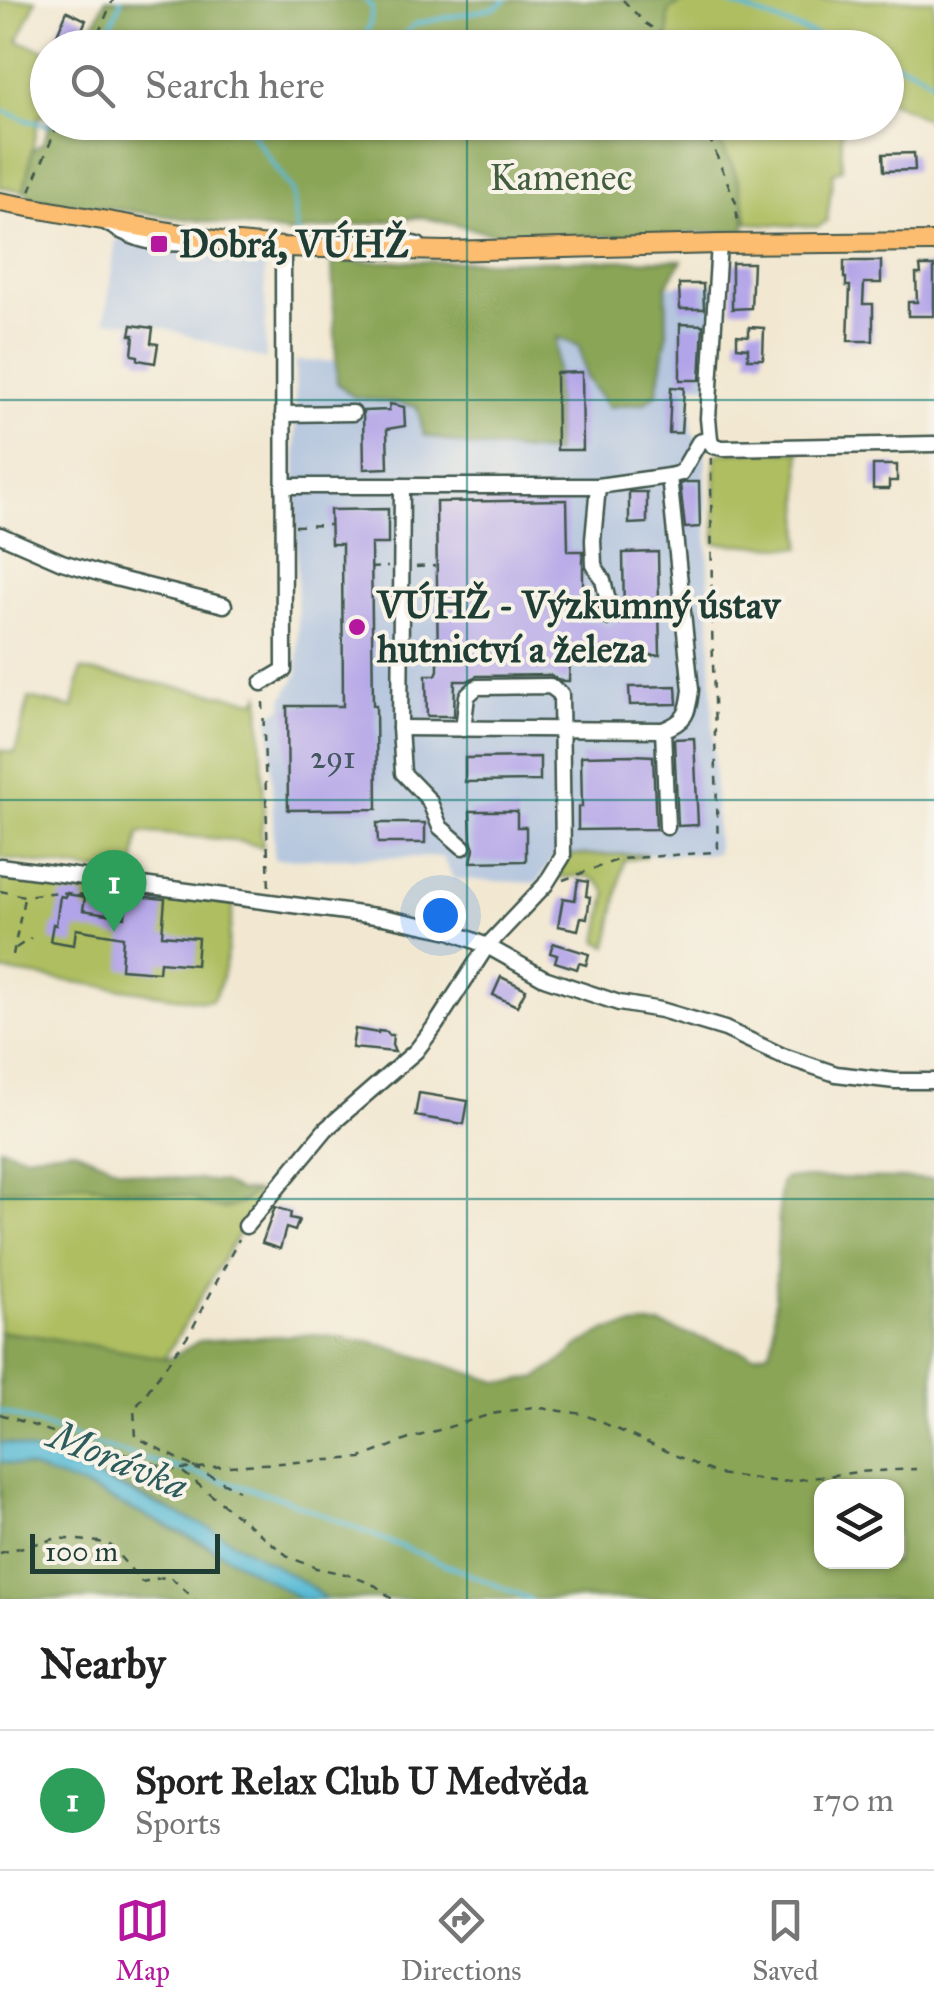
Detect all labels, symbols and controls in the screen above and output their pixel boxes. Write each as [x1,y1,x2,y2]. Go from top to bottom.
search box [30,30,904,140]
icon: search [65,58,120,113]
text: Search here [145,62,325,108]
park label: Kamenec [489,154,633,200]
place label: Dobrá, VÚHŽ [179,220,409,267]
marker: Dobrá, VÚHŽ [148,233,170,255]
place label: VÚHŽ - Výzkumný ústav hutnictví a železa [376,581,782,672]
marker: VÚHŽ - Výzkumný ústav hutnictví a železa [346,616,368,638]
house number: 291 [310,738,356,777]
pin: 1 [82,850,146,932]
your location [415,890,466,941]
water label: Morávka [39,1409,196,1510]
map controls [814,1479,904,1569]
button: layers [814,1479,904,1569]
scale bar [30,1529,220,1574]
text: 100 m [45,1534,118,1569]
text: Nearby [40,1638,165,1690]
text: Sport Relax Club U Medvěda [135,1758,588,1804]
text: 1 [66,1781,79,1820]
text: 170 m [812,1781,894,1820]
text: Sports [135,1804,221,1843]
tab: Map [115,1893,170,1988]
tab: Directions [401,1893,522,1988]
tab: Saved [752,1893,819,1988]

